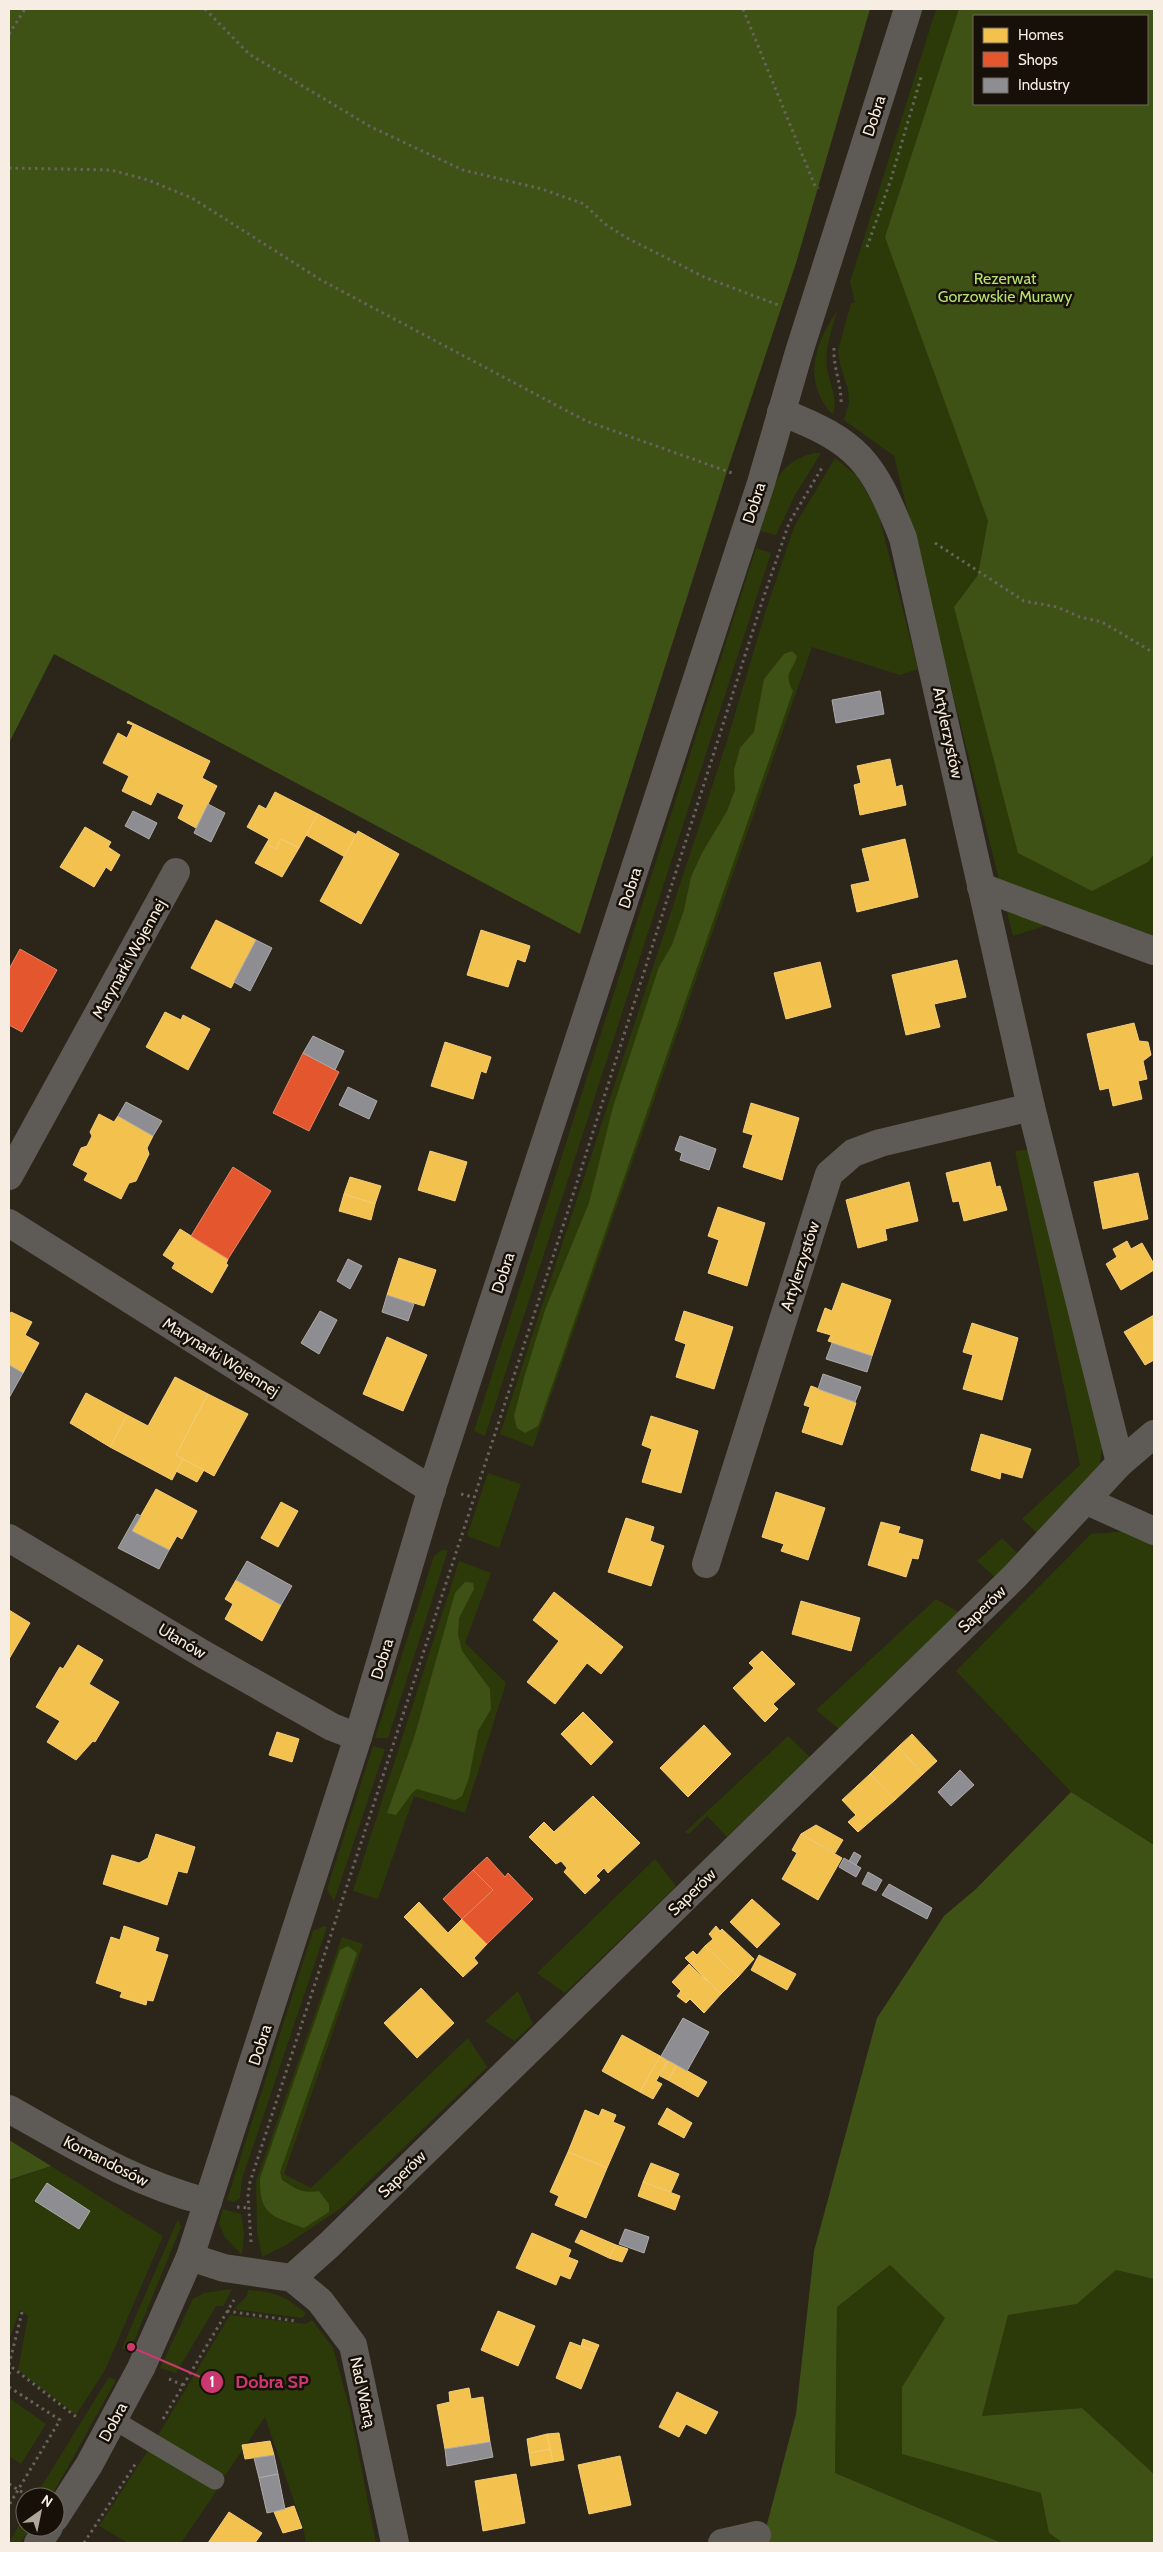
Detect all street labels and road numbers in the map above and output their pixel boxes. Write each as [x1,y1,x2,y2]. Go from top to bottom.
street label: Dobra [858,93,890,139]
street label: Dobra [738,480,770,526]
street label: Artylerzystów [929,685,967,781]
street label: Dobra [614,865,646,911]
street label: Marynarki Wojennej [88,896,170,1022]
street label: Artylerzystów [777,1218,824,1313]
street label: Dobra [487,1250,519,1296]
street label: Marynarki Wojennej [159,1313,283,1401]
street label: Saperów [954,1581,1010,1636]
street label: Ułanów [155,1619,210,1663]
street label: Dobra [367,1636,397,1682]
street label: Saperów [664,1864,720,1919]
street label: Dobra [244,2022,276,2068]
street label: Komandosów [60,2132,152,2191]
street label: Saperów [374,2146,430,2201]
street label: Nad Wartą [346,2355,380,2429]
street label: Dobra [95,2399,131,2445]

